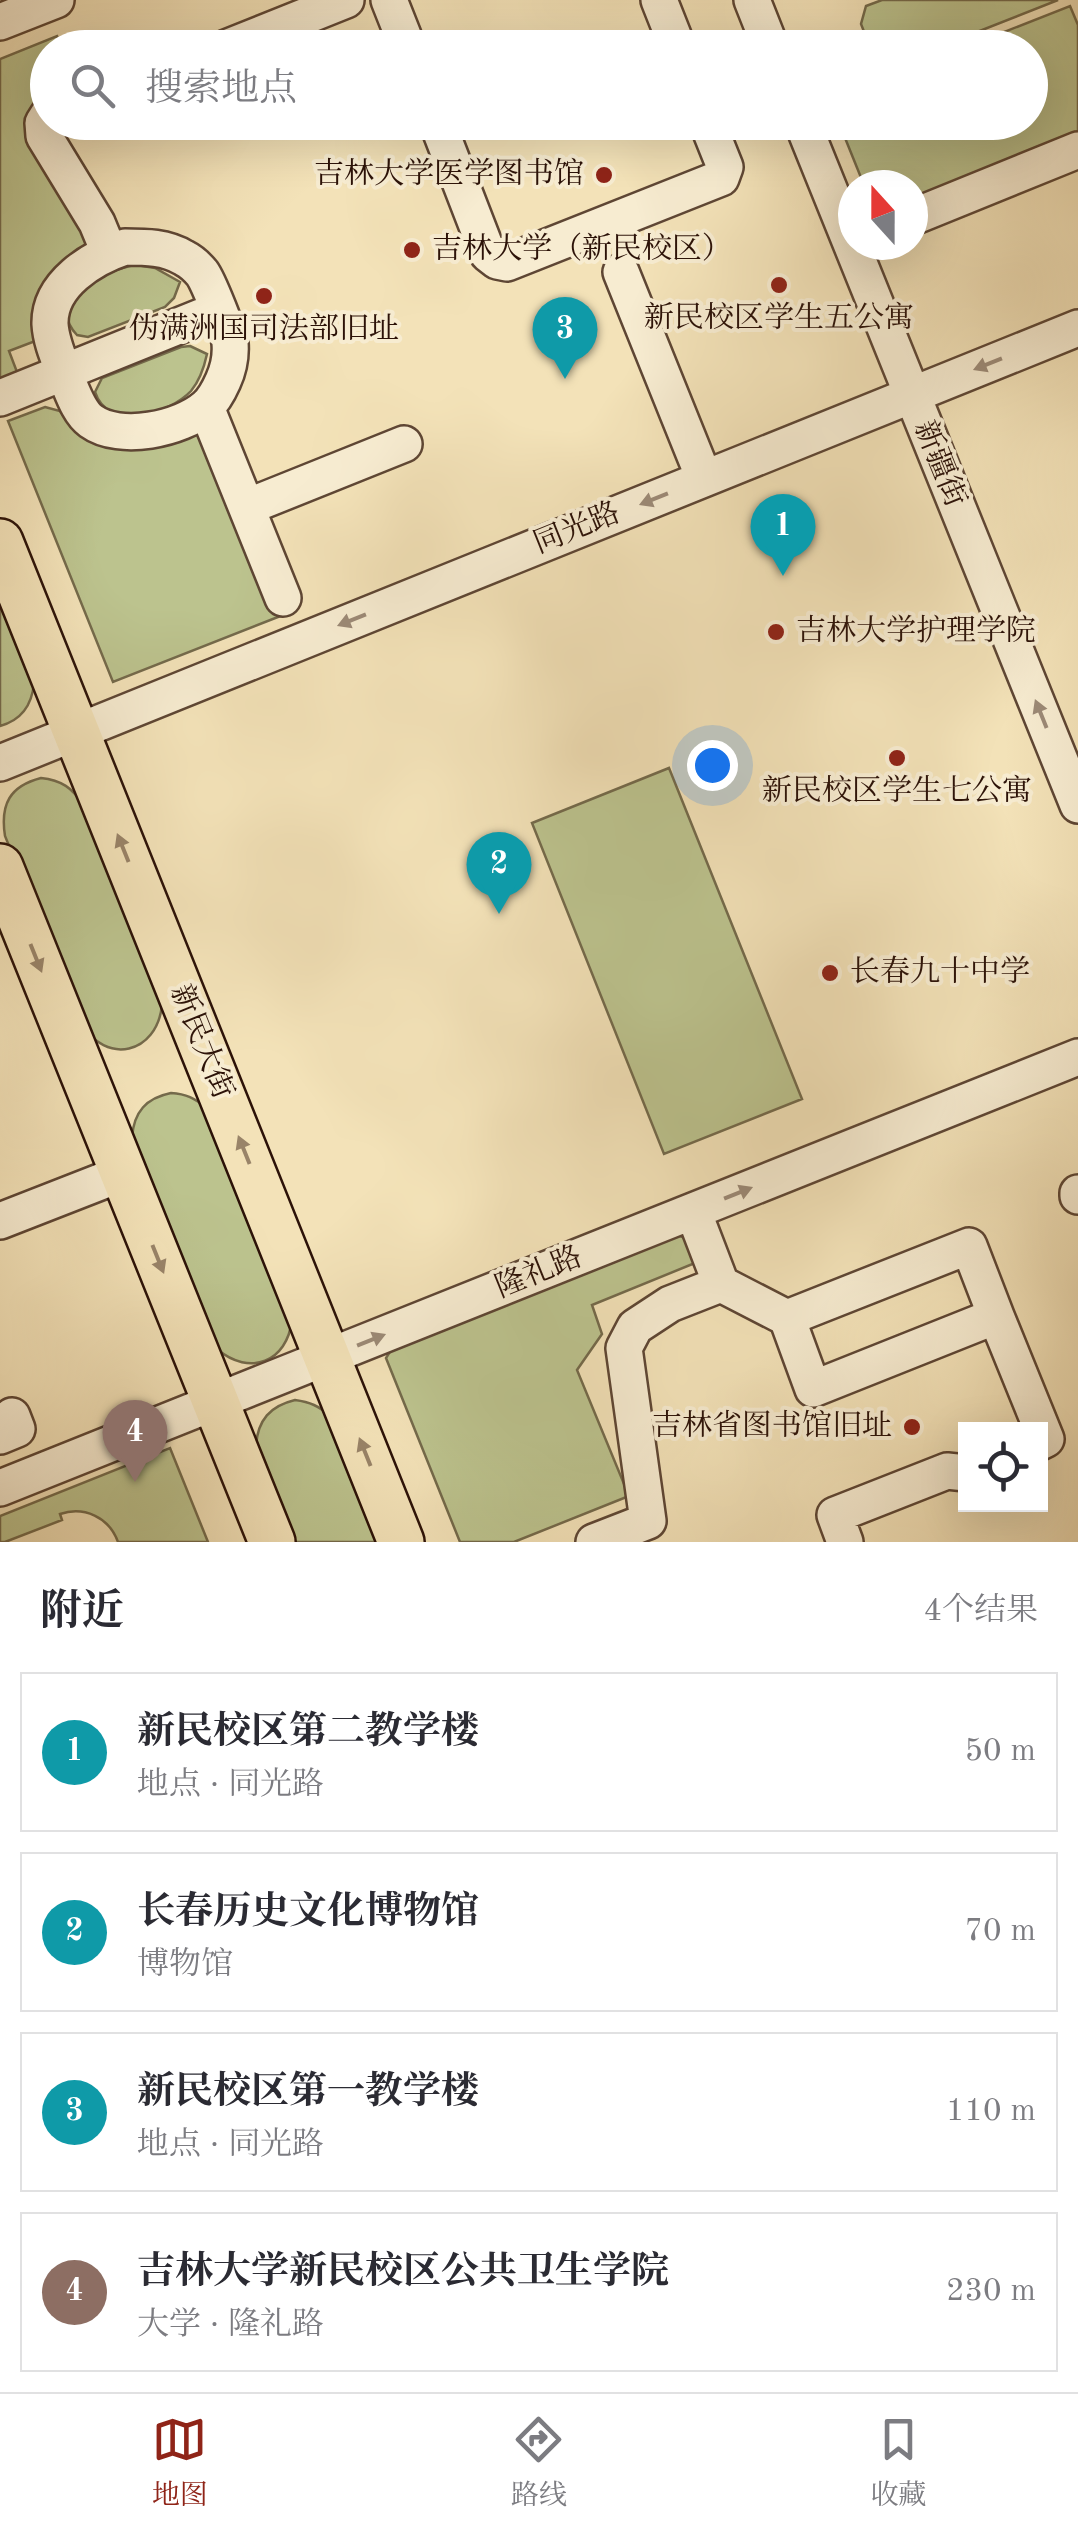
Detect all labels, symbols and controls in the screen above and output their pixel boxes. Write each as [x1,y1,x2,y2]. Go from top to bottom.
search box [30,30,1048,140]
icon: search [65,58,120,113]
text: 搜索地点 [145,71,297,109]
place label: 吉林大学医学图书馆 [314,157,584,190]
marker: 吉林大学医学图书馆 [593,164,615,186]
north arrow [838,170,928,260]
place label: 吉林大学（新民校区） [432,232,732,265]
marker: 吉林大学（新民校区） [401,239,423,261]
marker: 新民校区学生五公寓 [768,274,790,296]
marker: 伪满洲国司法部旧址 [253,285,275,307]
pin: 3 [532,296,598,379]
place label: 新民校区学生五公寓 [644,301,914,334]
place label: 伪满洲国司法部旧址 [129,312,399,345]
one-way arrow [972,356,1002,372]
street label: 新疆街 [908,416,973,511]
one-way arrow [638,491,668,507]
pin: 1 [750,494,816,576]
street label: 同光路 [529,495,624,560]
one-way arrow [337,613,367,629]
place label: 吉林大学护理学院 [796,614,1036,647]
marker: 吉林大学护理学院 [765,621,787,643]
one-way arrow [1033,699,1049,729]
your location [687,740,738,791]
marker: 新民校区学生七公寓 [886,747,908,769]
place label: 新民校区学生七公寓 [762,774,1032,807]
pin: 2 [466,832,532,914]
one-way arrow [115,833,131,863]
one-way arrow [29,943,45,973]
place label: 长春九十中学 [850,955,1030,988]
marker: 长春九十中学 [819,962,841,984]
street label: 新民大街 [165,980,240,1103]
one-way arrow [236,1135,252,1165]
one-way arrow [723,1185,753,1201]
street label: 隆礼路 [491,1239,586,1304]
one-way arrow [151,1244,167,1274]
one-way arrow [356,1331,386,1347]
pin: 4 [102,1400,168,1482]
place label: 吉林省图书馆旧址 [652,1409,892,1442]
marker: 吉林省图书馆旧址 [901,1416,923,1438]
map controls [958,1422,1048,1512]
button: locate [958,1422,1048,1512]
one-way arrow [356,1436,372,1466]
text: 附近 [40,1592,124,1634]
text: 4个结果 [923,1596,1038,1628]
text: 新民校区第二教学楼 [137,1714,479,1752]
text: 1 [65,1736,84,1768]
text: 50 m [965,1736,1036,1768]
text: 地点 · 同光路 [137,1770,324,1802]
text: 长春历史文化博物馆 [137,1894,479,1932]
text: 2 [65,1916,84,1948]
text: 70 m [965,1916,1036,1948]
text: 博物馆 [137,1950,233,1982]
text: 新民校区第一教学楼 [137,2074,479,2112]
text: 3 [65,2096,84,2128]
text: 110 m [946,2096,1036,2128]
text: 地点 · 同光路 [137,2130,324,2162]
text: 吉林大学新民校区公共卫生学院 [137,2254,669,2292]
text: 4 [65,2276,84,2308]
text: 230 m [946,2276,1036,2308]
text: 大学 · 隆礼路 [137,2310,324,2342]
tab: 地图 [152,2412,208,2515]
tab: 路线 [511,2412,567,2515]
tab: 收藏 [870,2412,926,2515]

